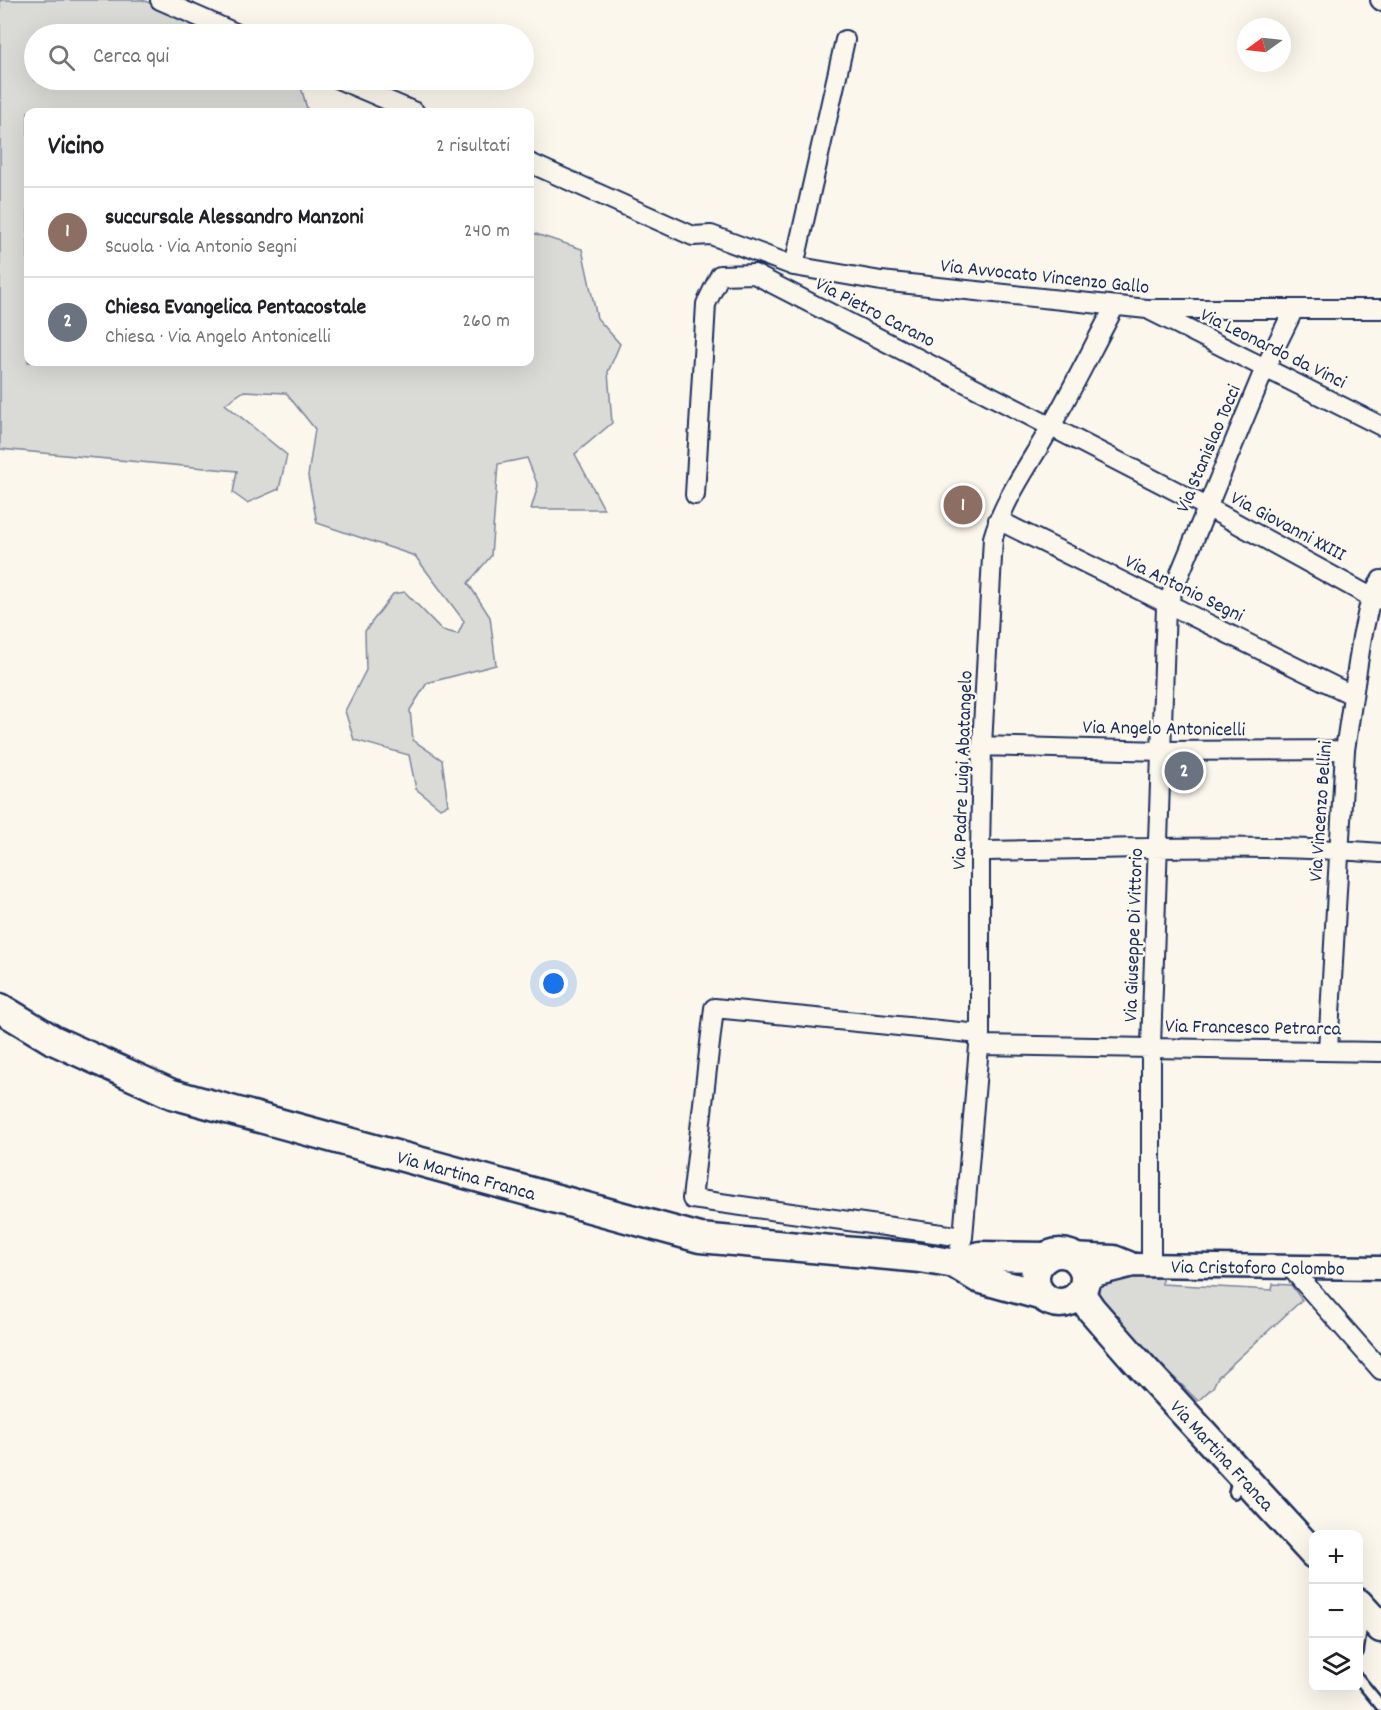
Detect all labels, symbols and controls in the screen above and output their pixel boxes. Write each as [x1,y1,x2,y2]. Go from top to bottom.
north arrow [1237,18,1291,72]
search box [24,24,534,90]
icon: search [45,41,78,74]
text: Cerca qui [93,42,169,73]
text: Vicino [48,129,104,166]
text: 2 risultati [436,133,510,161]
text: succursale Alessandro Manzoni [105,203,364,234]
text: 1 [65,218,70,246]
text: 240 m [464,218,510,246]
text: Scuola · Via Antonio Segni [105,234,297,262]
street label: Via Avvocato Vincenzo Gallo [939,253,1150,303]
street label: Via Pietro Carano [810,271,940,356]
text: Chiesa Evangelica Pentacostale [105,293,366,324]
street label: Via Leonardo da Vinci [1195,302,1351,397]
text: 2 [63,308,72,336]
text: 260 m [462,308,510,336]
text: Chiesa · Via Angelo Antonicelli [105,324,331,352]
street label: Via Stanislao Tocci [1170,381,1249,518]
pin: 1 [944,482,982,528]
street label: Via Giovanni XXIII [1225,485,1350,570]
street label: Via Antonio Segni [1119,549,1248,631]
street label: Via Padre Luigi Abatangelo [947,670,981,870]
street label: Via Angelo Antonicelli [1082,715,1246,745]
street label: Via Vincenzo Bellini [1303,739,1341,883]
pin: 2 [1164,748,1204,794]
street label: Via Giuseppe Di Vittorio [1118,847,1152,1023]
your location [539,969,568,998]
street label: Via Francesco Petrarca [1165,1013,1342,1045]
street label: Via Martina Franca [393,1145,539,1210]
street label: Via Cristoforo Colombo [1171,1254,1345,1285]
street label: Via Martina Franca [1162,1395,1280,1519]
map controls [1309,1530,1363,1692]
button: + [1309,1530,1363,1584]
button: − [1309,1584,1363,1638]
button: layers [1309,1638,1363,1692]

